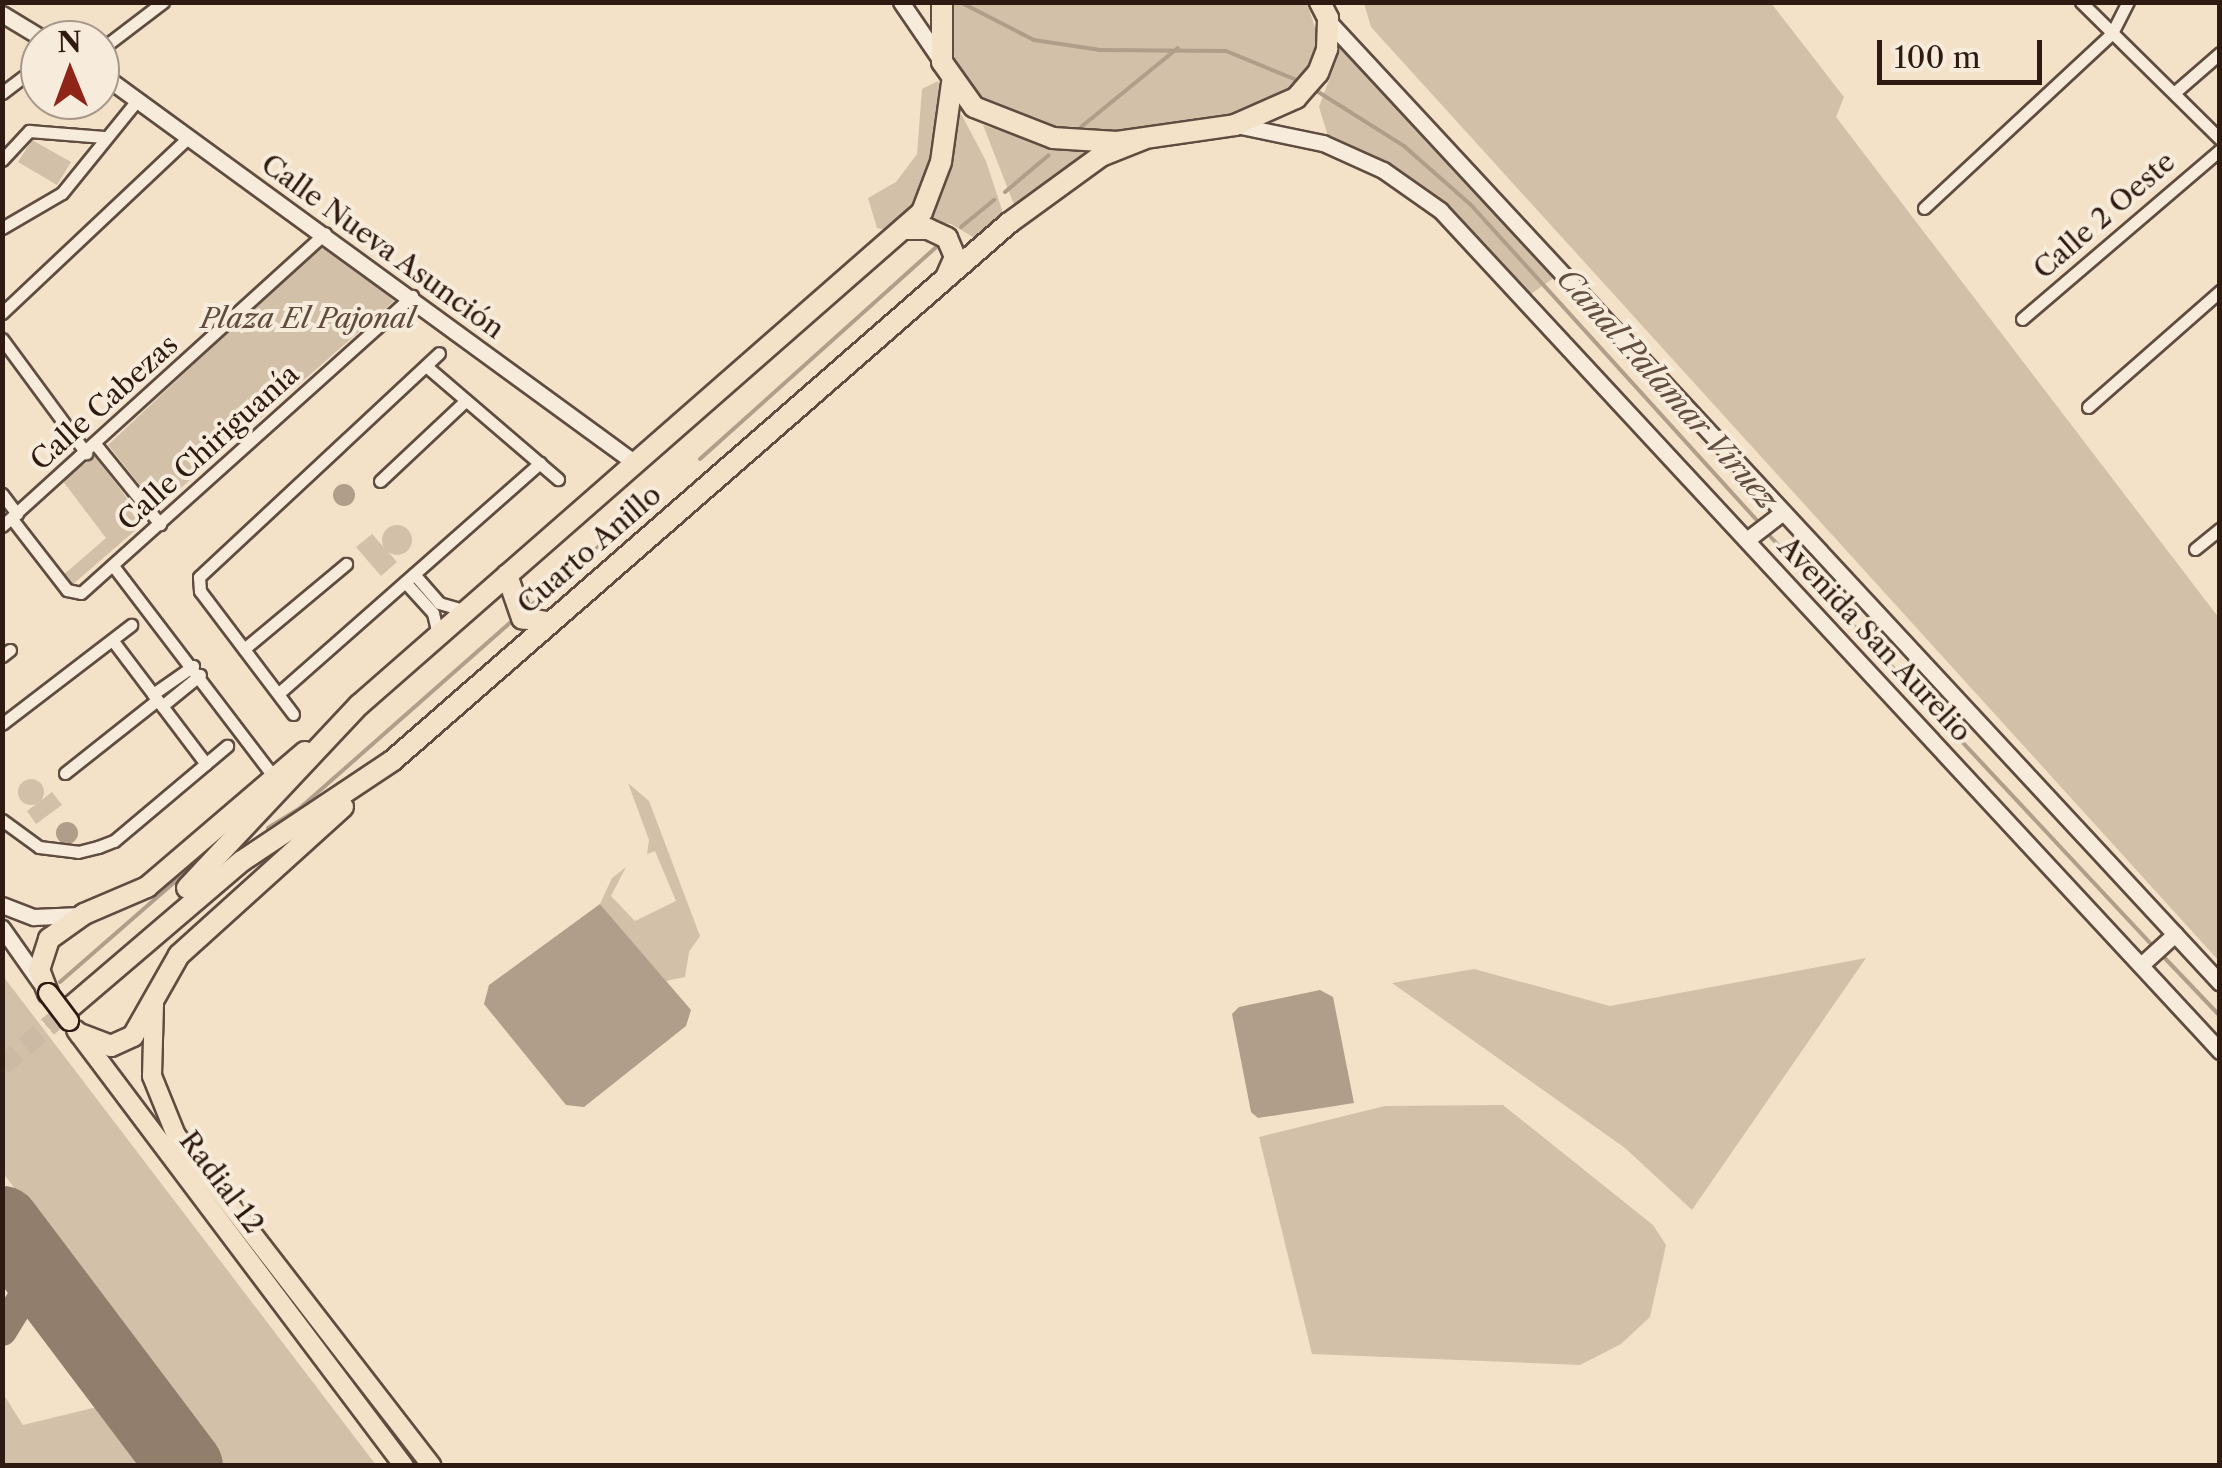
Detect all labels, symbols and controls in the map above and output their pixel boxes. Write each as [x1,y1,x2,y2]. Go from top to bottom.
north arrow [20,20,120,120]
scale bar [1882,20,2047,82]
text: N [57,25,82,59]
text: 100 m [1894,39,1981,76]
street label: Calle 2 Oeste [2026,145,2182,285]
street label: Calle Nueva Asunción [254,146,512,346]
water label: Canal Palamar Viruez [1549,261,1785,517]
park label: Plaza El Pajonal [201,301,415,335]
street label: Calle Cabezas [23,327,185,477]
street label: Calle Chiriguanía [111,357,305,537]
street label: Cuarto Anillo [510,477,668,621]
street label: Avenida San Aurelio [1771,529,1979,749]
street label: Radial 12 [173,1124,271,1240]

